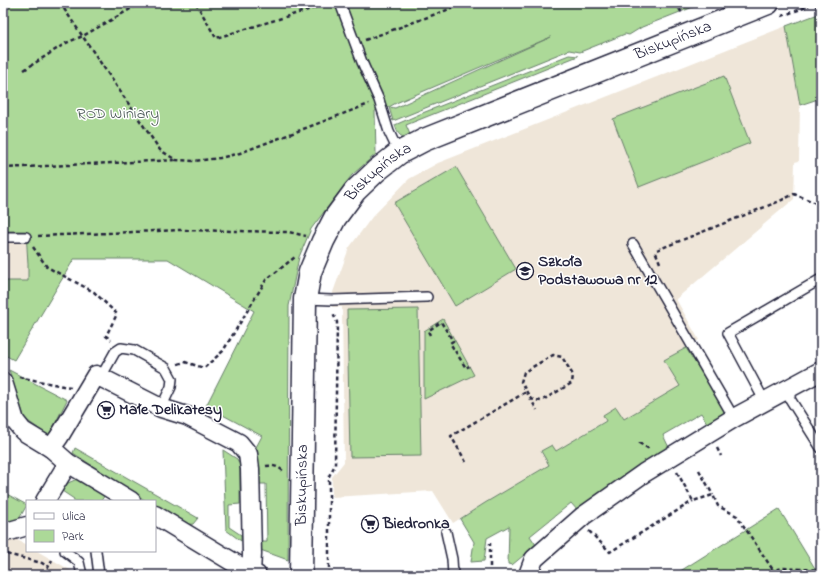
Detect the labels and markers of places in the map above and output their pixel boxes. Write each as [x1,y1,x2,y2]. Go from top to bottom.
place label: Szkoła Podstawowa nr 12 [538,250,658,292]
school or university icon: Szkoła Podstawowa nr 12 [515,261,535,281]
place label: Małe Delikatesy [119,398,222,423]
supermarket icon: Małe Delikatesy [96,400,116,420]
place label: Biedronka [382,512,450,536]
supermarket icon: Biedronka [360,514,380,534]

